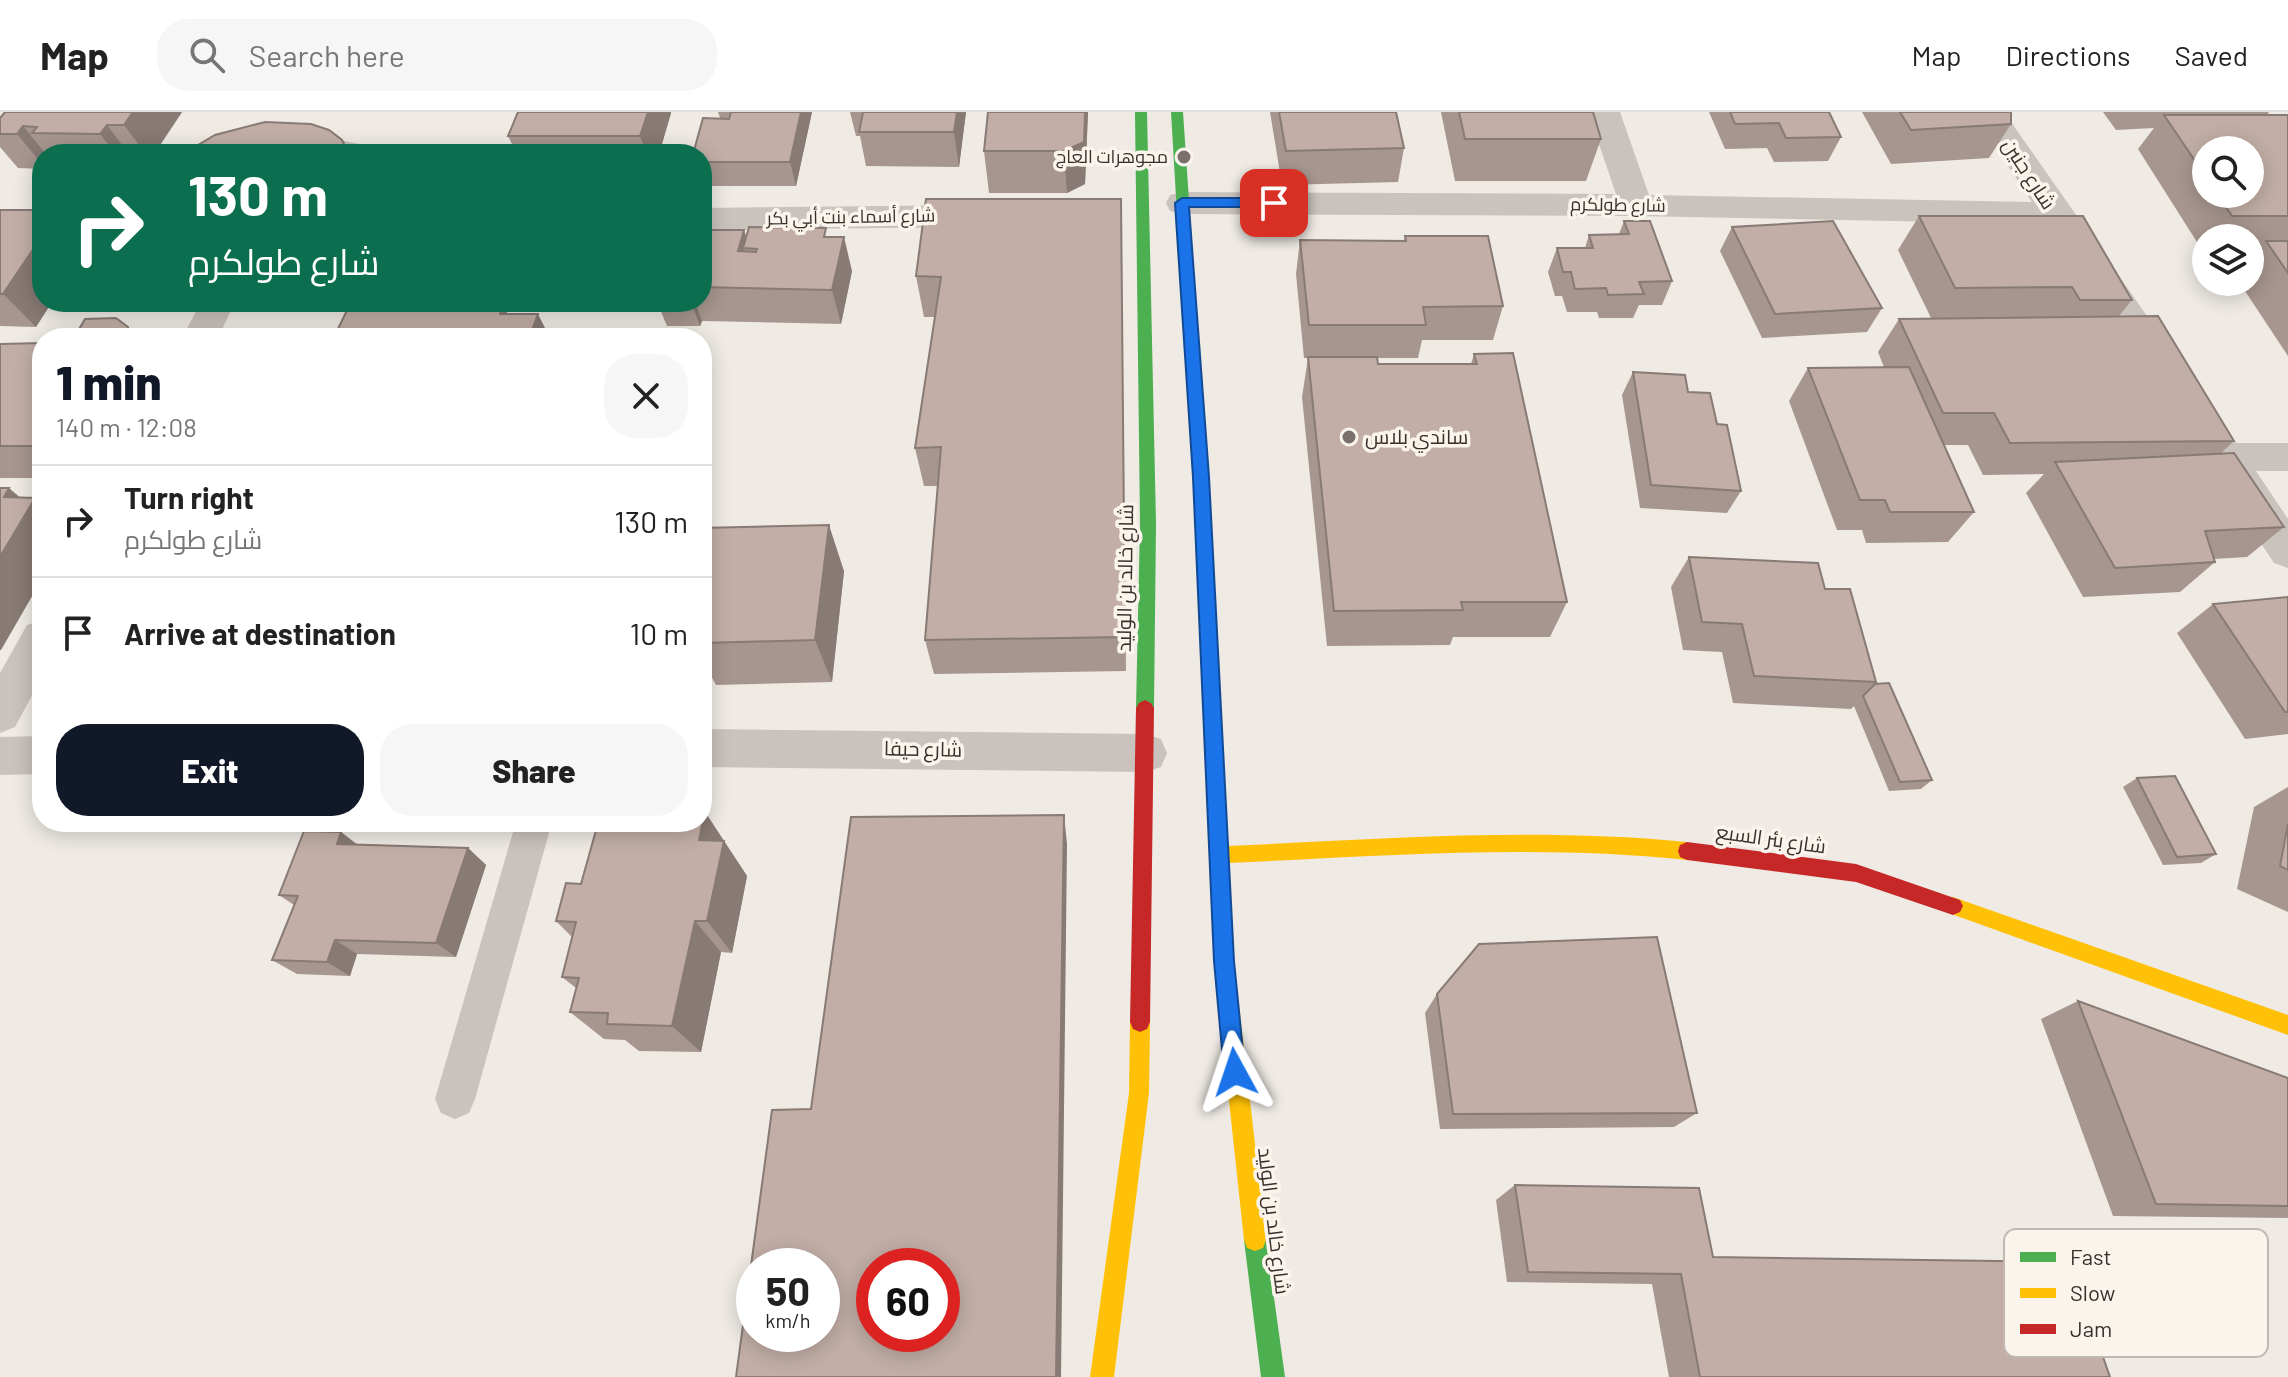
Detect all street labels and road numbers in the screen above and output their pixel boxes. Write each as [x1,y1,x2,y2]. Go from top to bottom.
street label: شارع جنين [1996,134,2062,215]
street label: شارع طولكرم [1570,192,1666,218]
street label: شارع أسماء بنت أبي بكر [765,204,936,232]
street label: شارع خالد بن الوليد [1111,504,1140,652]
street label: شارع حيفا [884,735,962,764]
street label: شارع بئر السبع [1714,818,1828,861]
street label: شارع خالد بن الوليد [1251,1146,1296,1296]

